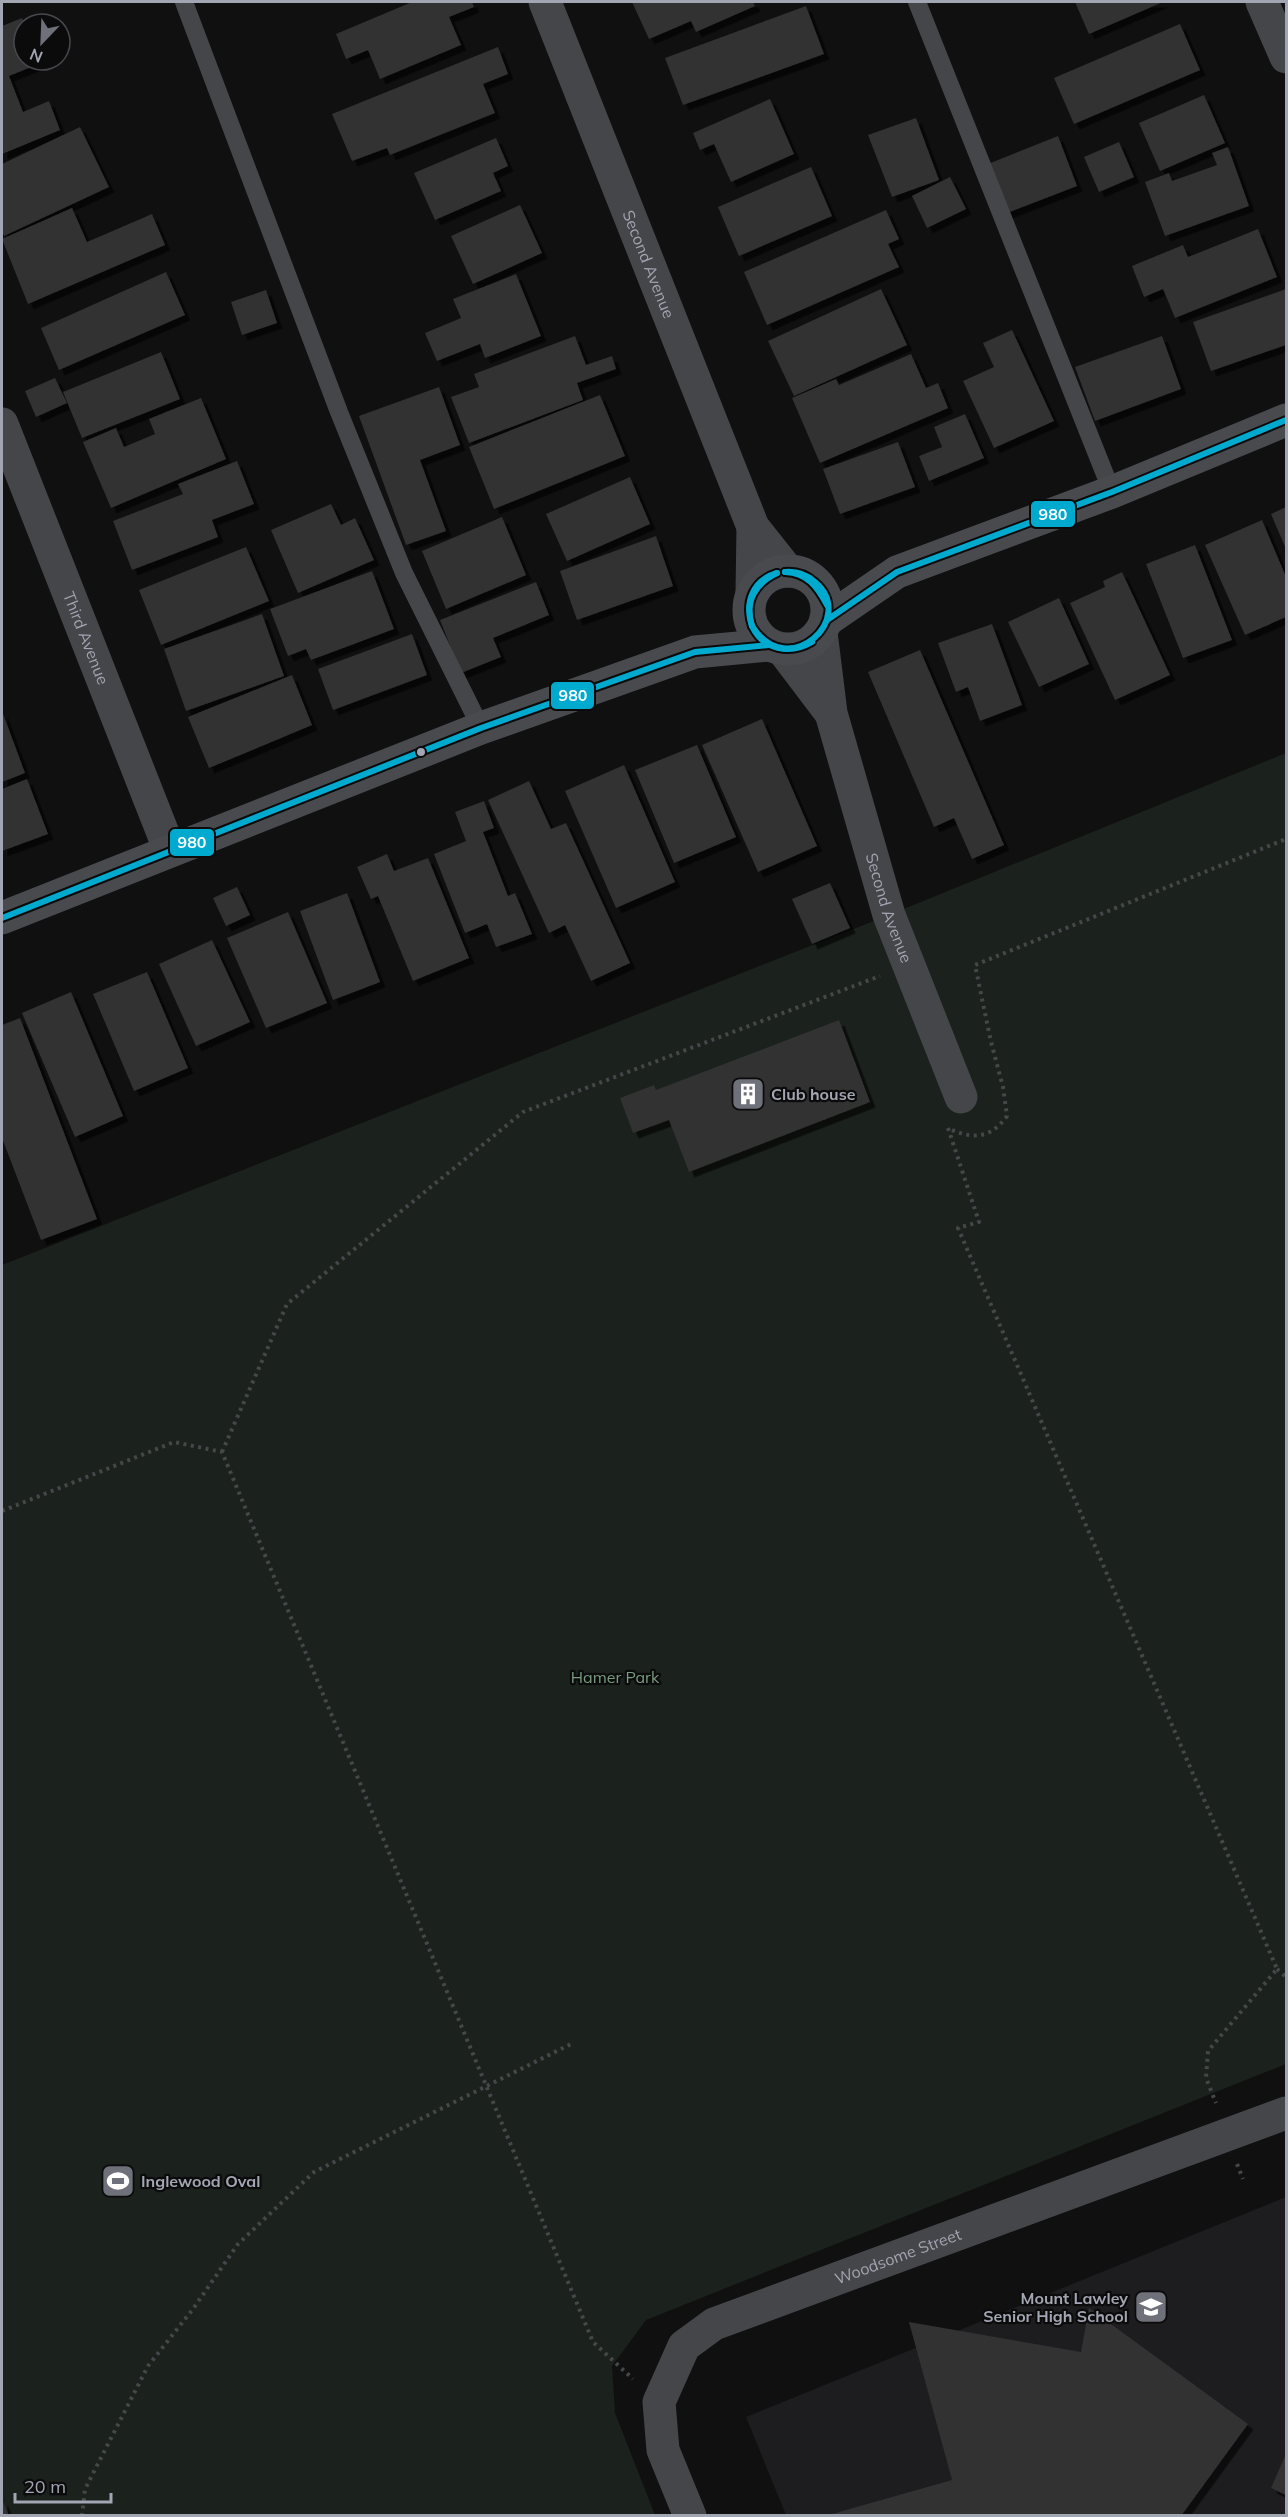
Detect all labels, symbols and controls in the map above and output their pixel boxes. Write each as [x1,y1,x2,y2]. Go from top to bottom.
north arrow [12,12,72,72]
text: N [27,44,46,67]
street label: Second Avenue [618,207,679,321]
line badge: 980 [1030,500,1076,528]
text: 980 [1039,504,1067,524]
street label: Third Avenue [59,589,113,687]
line badge: 980 [550,681,595,710]
text: 980 [559,685,587,705]
unlabelled marker [415,746,427,758]
line badge: 980 [169,828,215,857]
text: 980 [178,832,206,852]
street label: Second Avenue [862,851,917,966]
building icon: Club house [730,1076,766,1112]
place label: Club house [771,1084,856,1104]
park label: Hamer Park [571,1667,660,1687]
sports icon: Inglewood Oval [100,2163,136,2199]
place label: Inglewood Oval [141,2171,260,2191]
street label: Woodsome Street [832,2224,964,2289]
place label: Mount Lawley Senior High School [983,2288,1128,2326]
school or university icon: Mount Lawley Senior High School [1133,2289,1169,2325]
scale bar [15,2466,111,2504]
text: 20 m [24,2475,66,2498]

